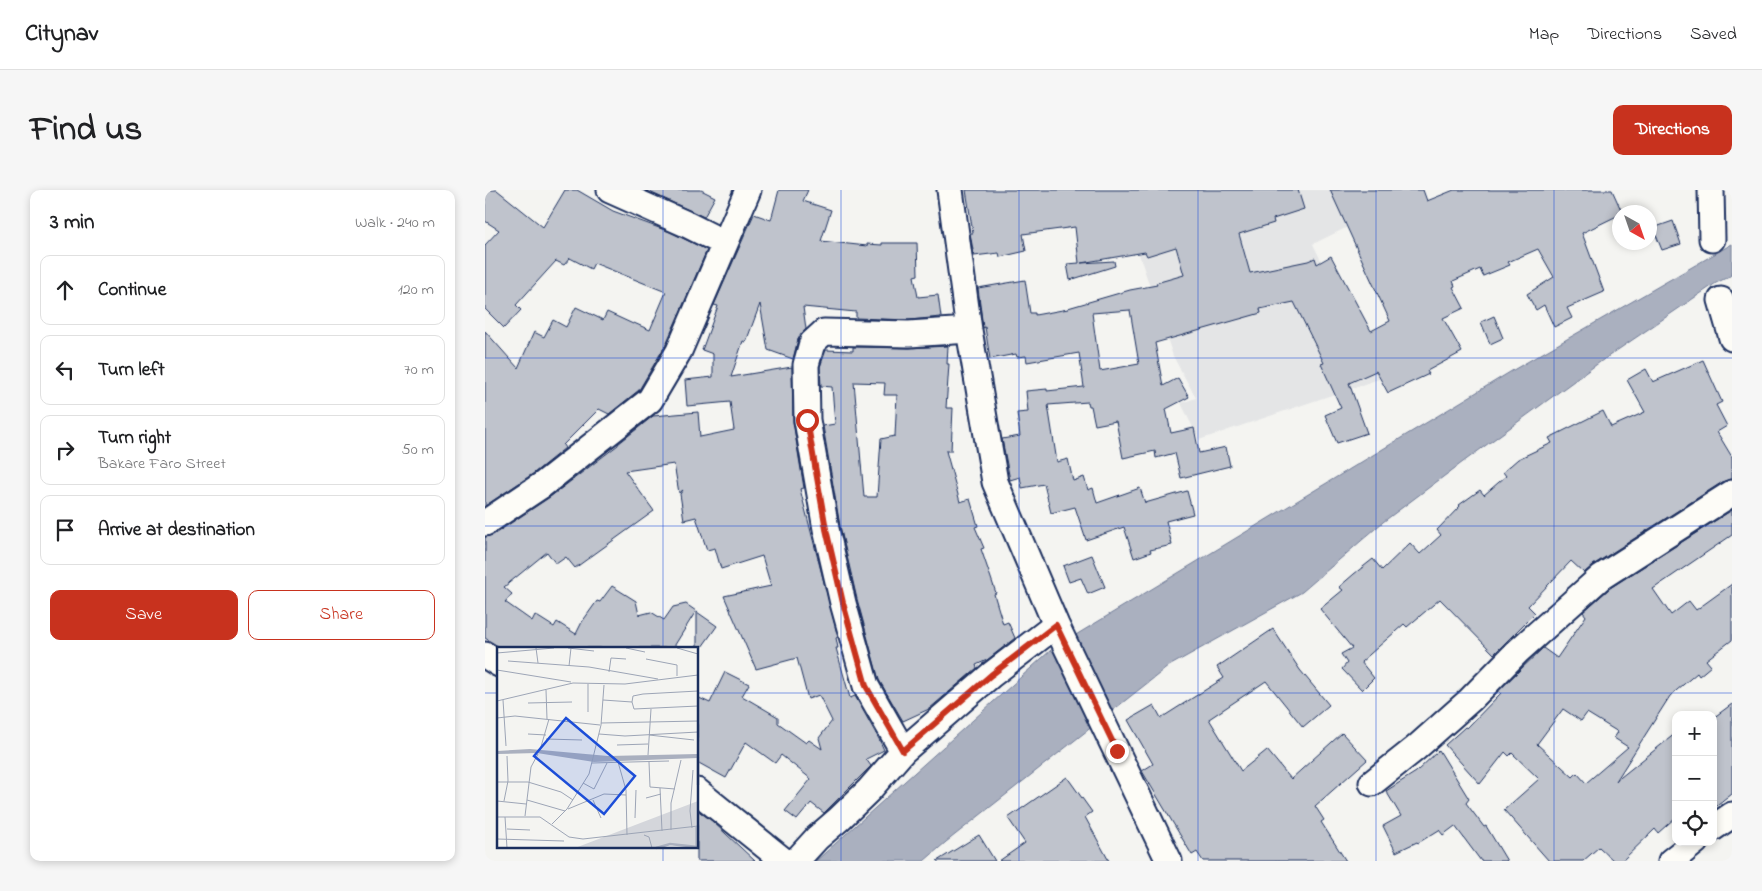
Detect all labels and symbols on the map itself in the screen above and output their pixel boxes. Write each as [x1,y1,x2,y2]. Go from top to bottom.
north arrow [1612,205,1657,250]
route start [796,409,819,432]
inset map [497,647,699,848]
route end [1106,740,1129,763]

